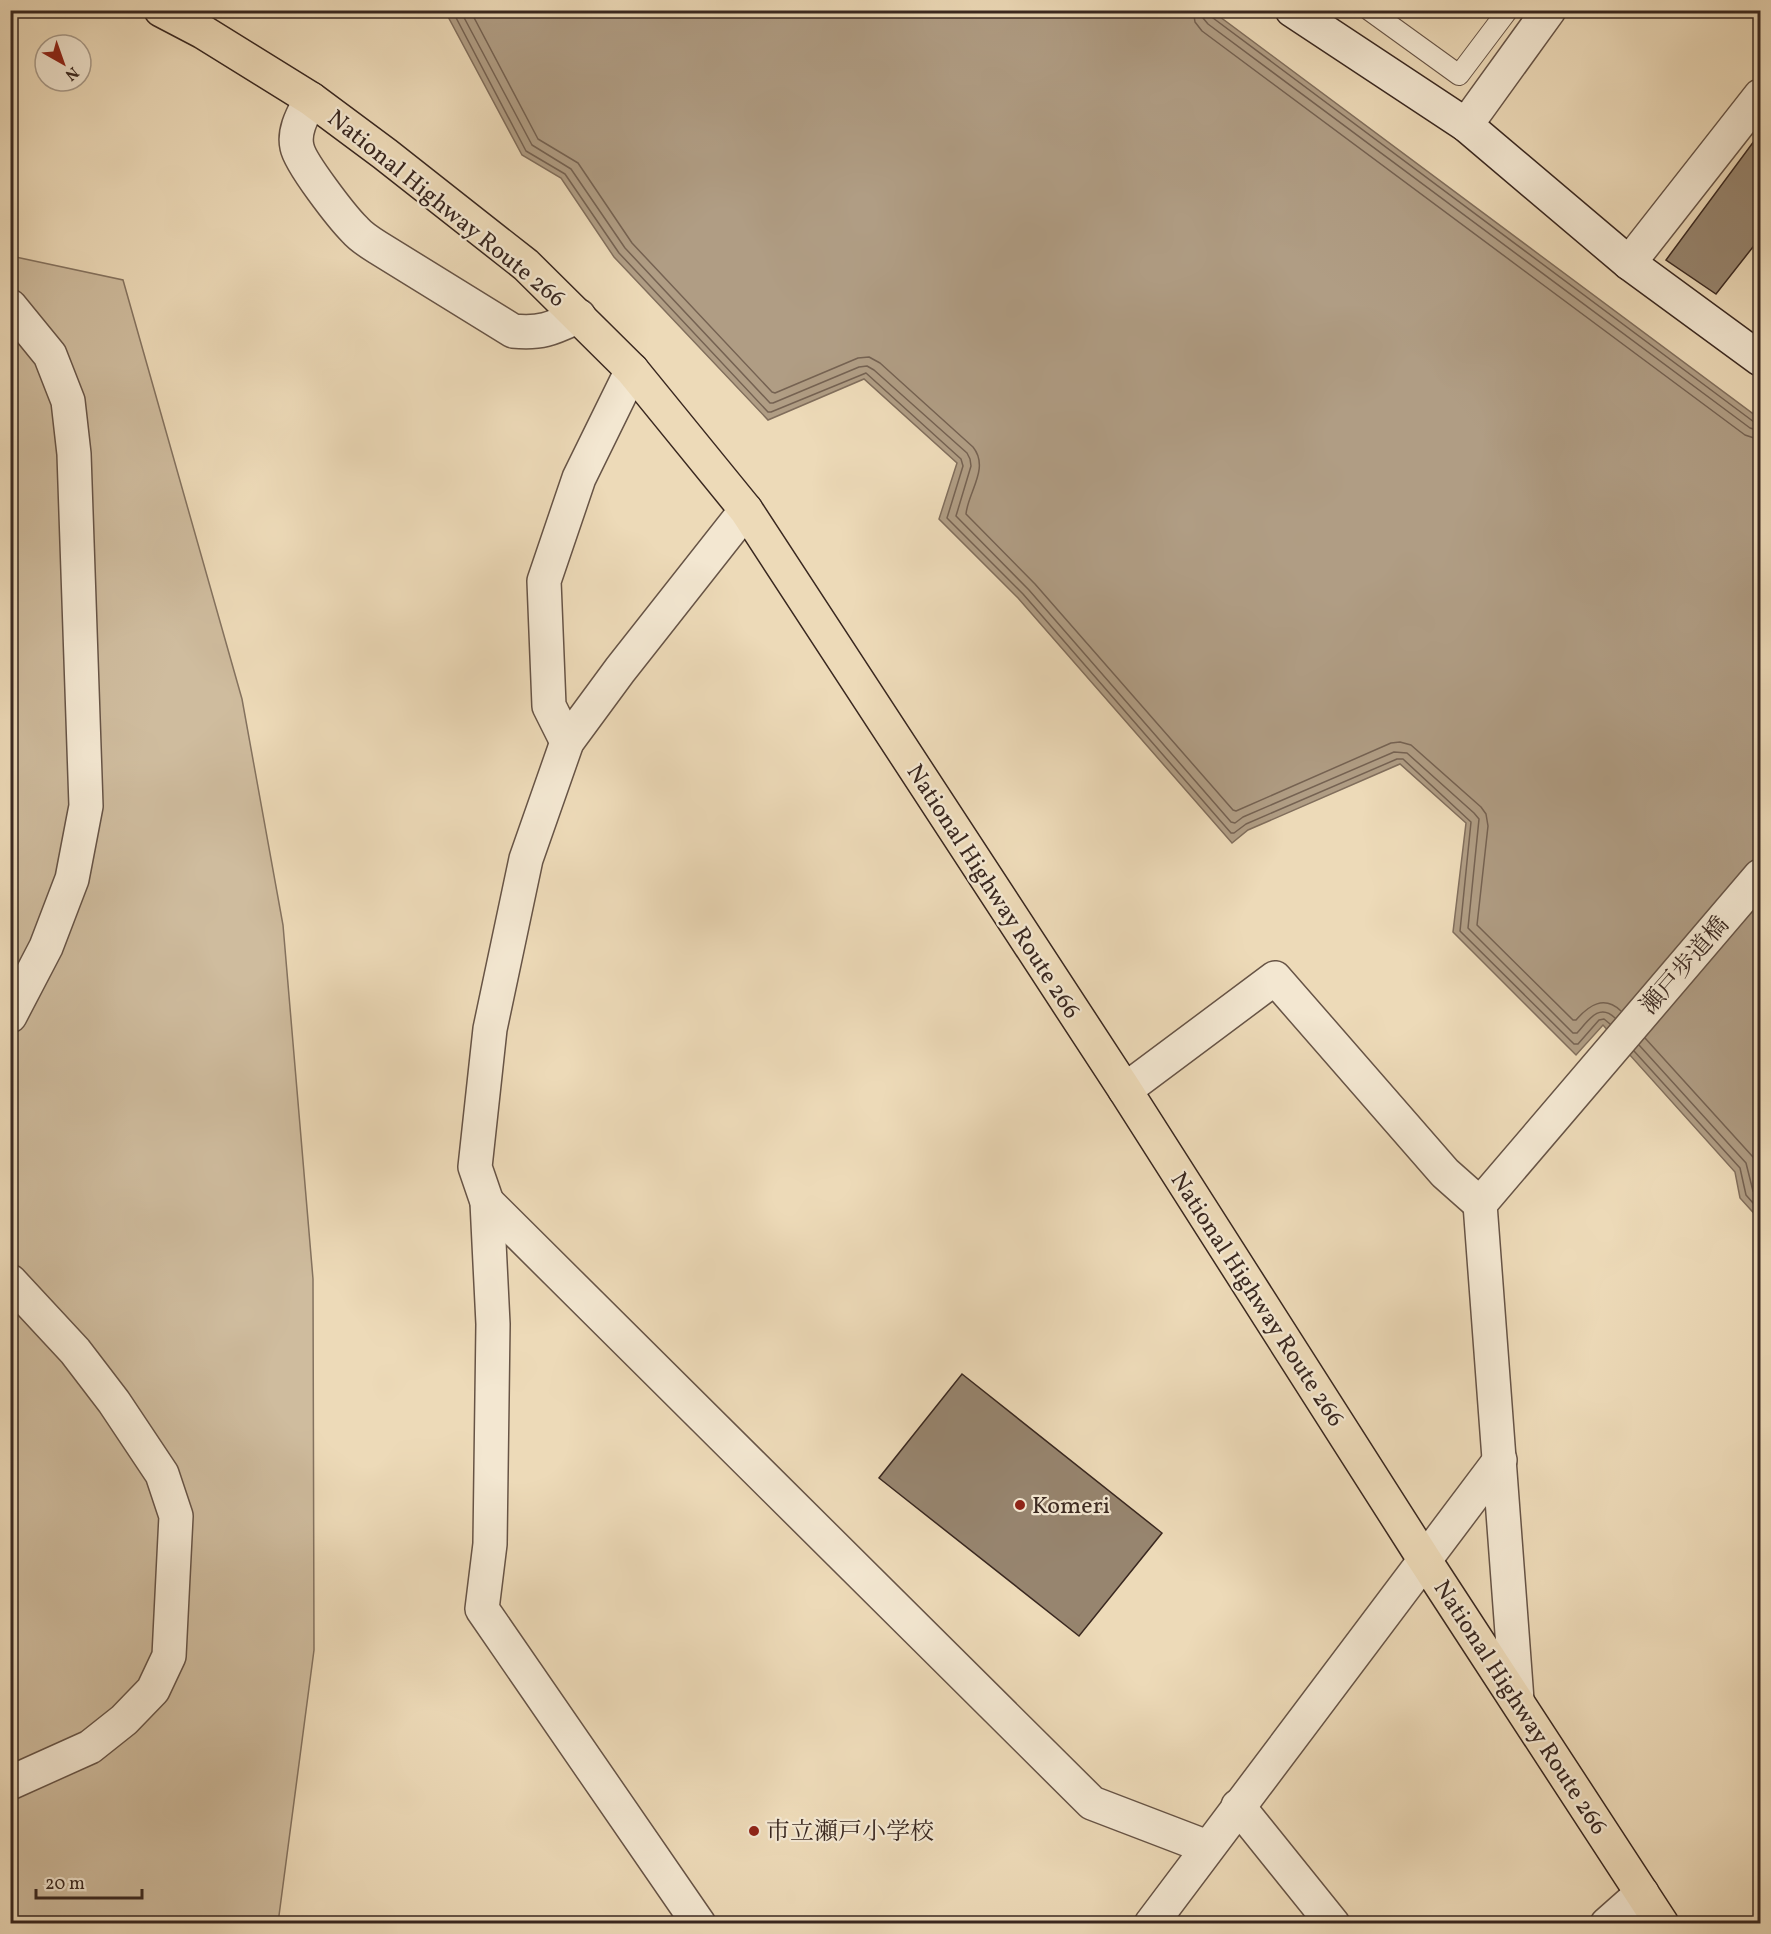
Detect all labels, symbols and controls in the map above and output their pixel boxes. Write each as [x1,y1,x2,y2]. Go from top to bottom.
north arrow [33,33,93,93]
text: N [60,61,83,85]
street label: National Highway Route 266 [319,103,572,316]
street label: National Highway Route 266 [897,758,1088,1026]
street label: 瀬戸歩道橋 [1633,910,1738,1023]
street label: National Highway Route 266 [1161,1166,1352,1434]
place label: Komeri [1032,1490,1110,1524]
marker: Komeri [1013,1498,1027,1512]
street label: National Highway Route 266 [1424,1574,1615,1842]
place label: 市立瀬戸小学校 [766,1816,934,1850]
marker: 市立瀬戸小学校 [747,1824,761,1838]
scale bar [36,1862,142,1900]
text: 20 m [45,1872,85,1897]

